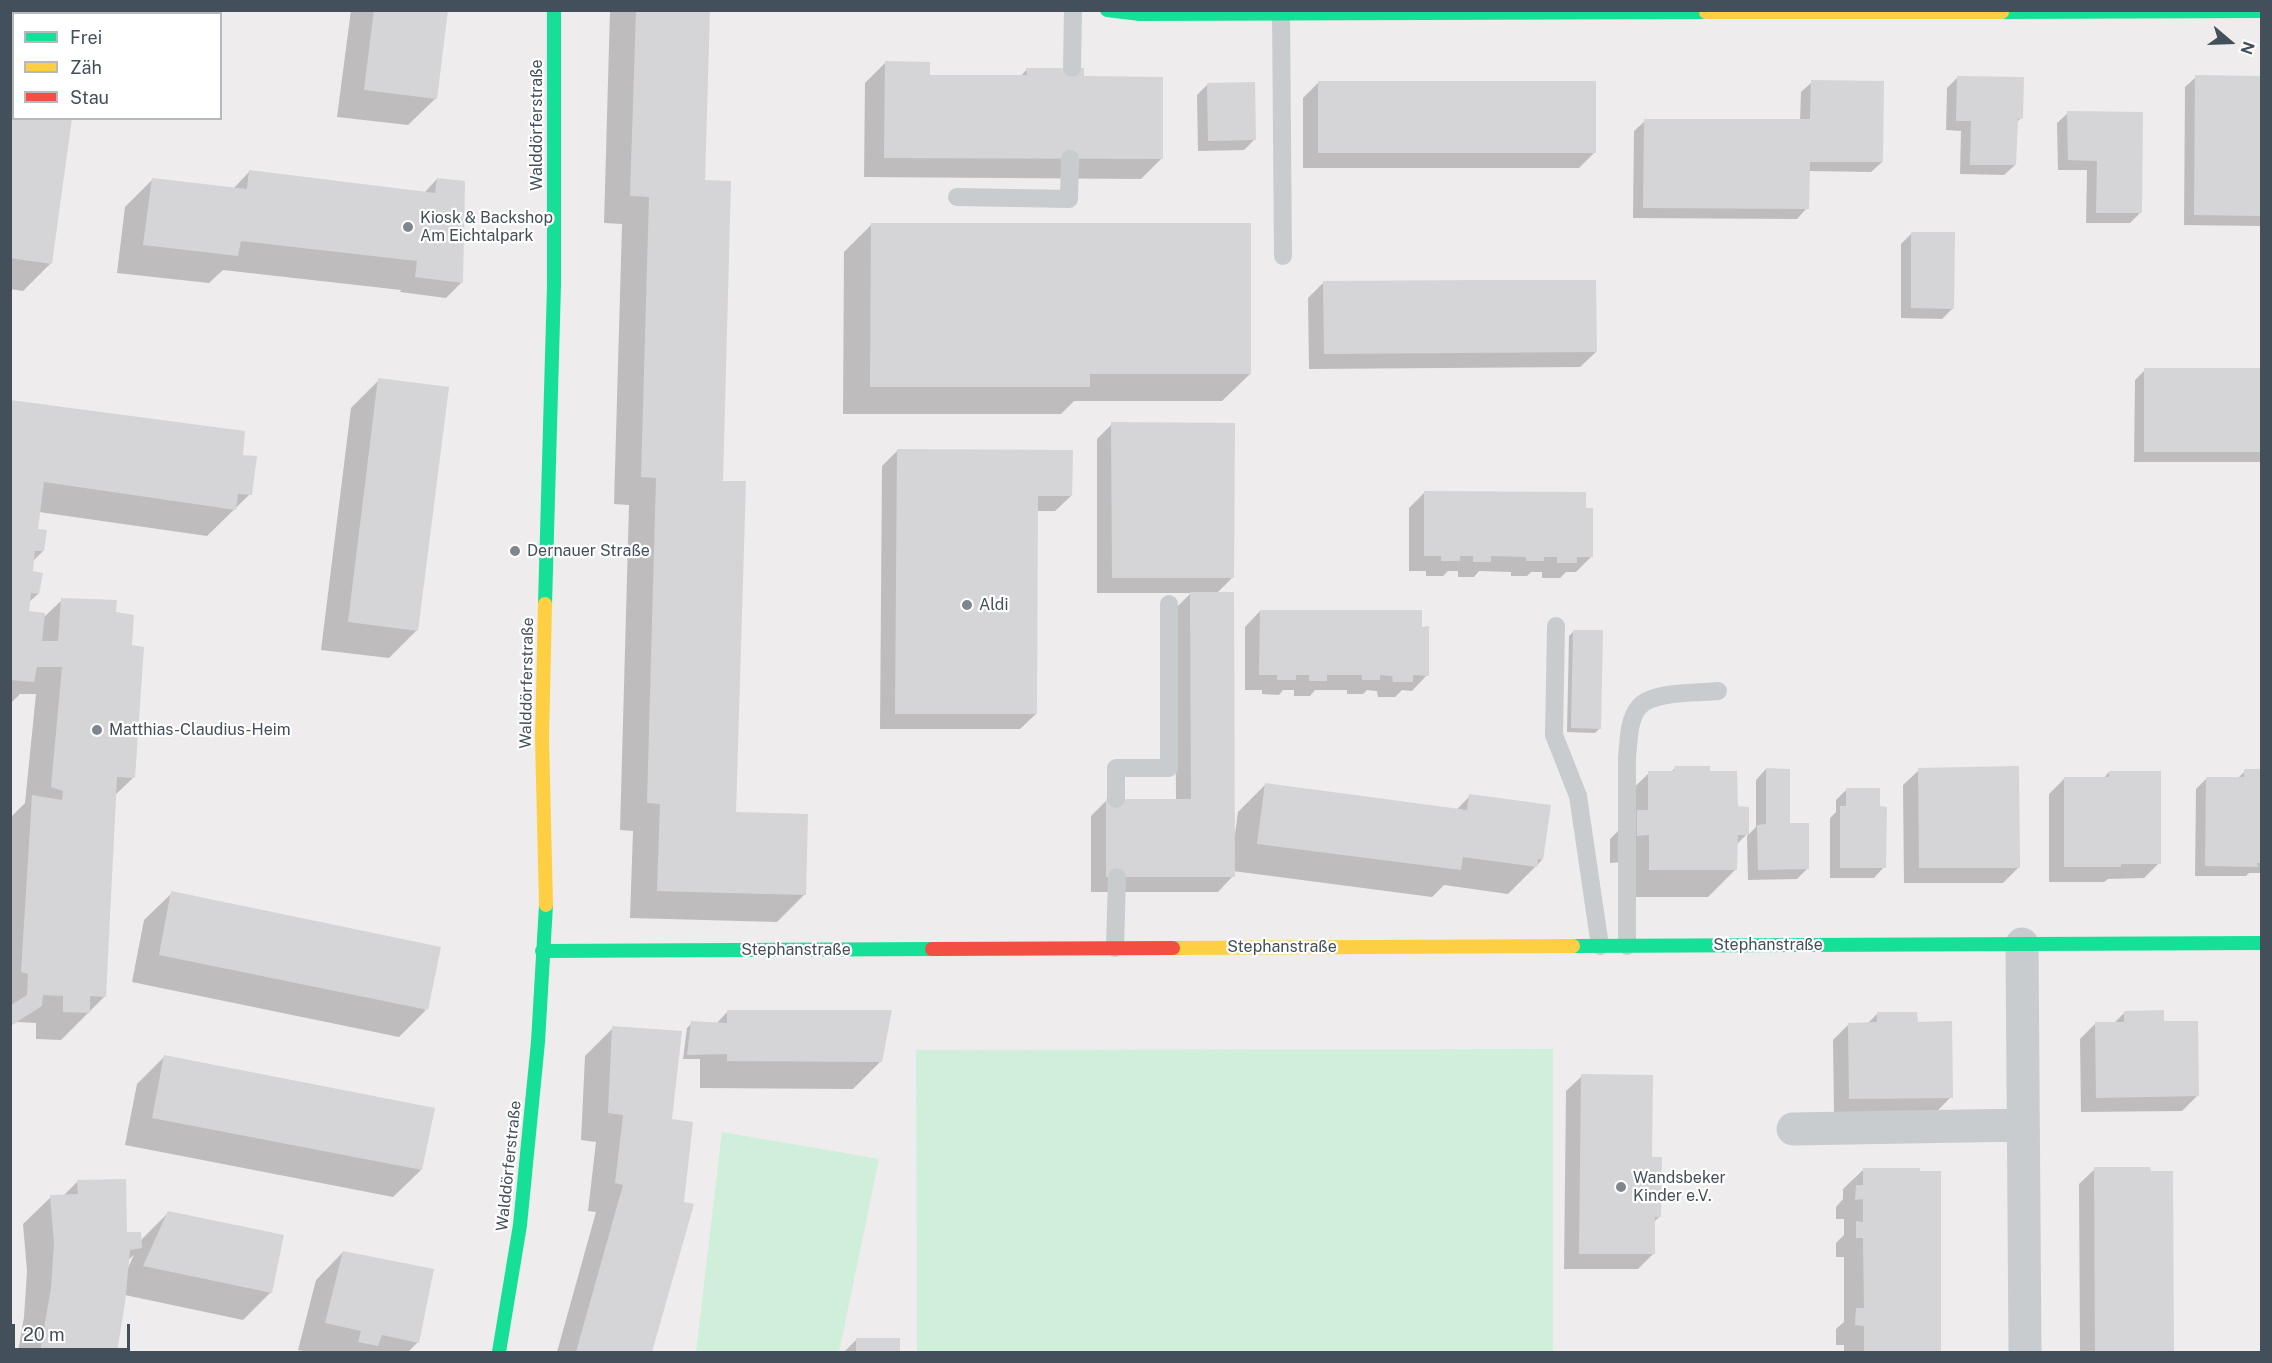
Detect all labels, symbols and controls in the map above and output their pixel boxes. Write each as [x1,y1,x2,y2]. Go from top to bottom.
legend [12,12,222,120]
north arrow [2200,12,2260,72]
text: Frei [70,27,102,48]
text: N [2236,39,2259,57]
text: Zäh [70,57,102,78]
street label: Walddörferstraße [527,59,547,191]
text: Stau [70,87,109,108]
place label: Kiosk & Backshop Am Eichtalpark [420,208,553,246]
marker: Kiosk & Backshop Am Eichtalpark [401,220,415,234]
place label: Dernauer Straße [527,541,650,561]
marker: Dernauer Straße [508,544,522,558]
place label: Aldi [979,595,1008,615]
marker: Aldi [960,598,974,612]
street label: Walddörferstraße [516,617,538,749]
place label: Matthias-Claudius-Heim [109,720,291,740]
marker: Matthias-Claudius-Heim [90,723,104,737]
street label: Stephanstraße [1713,935,1823,955]
street label: Stephanstraße [1227,937,1337,957]
street label: Stephanstraße [741,940,851,960]
street label: Walddörferstraße [493,1100,525,1232]
place label: Wandsbeker Kinder e.V. [1633,1168,1726,1206]
marker: Wandsbeker Kinder e.V. [1614,1180,1628,1194]
scale bar [15,1312,134,1350]
text: 20 m [23,1324,65,1345]

